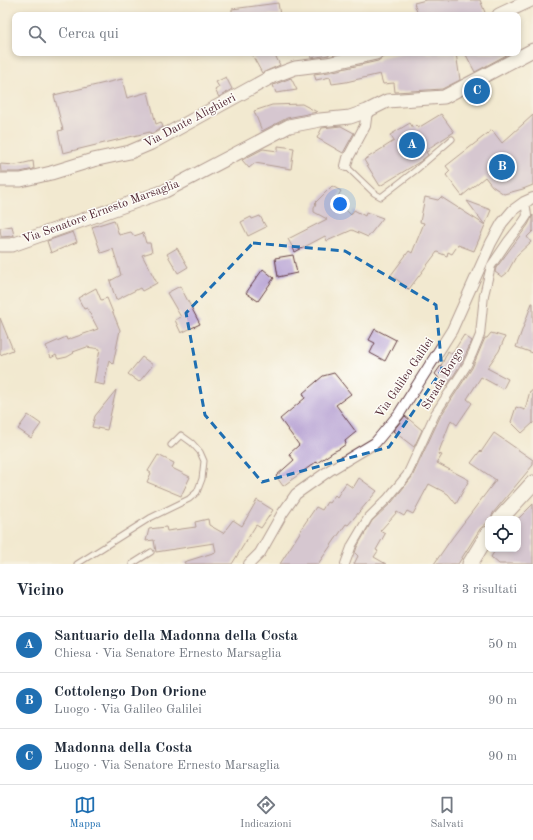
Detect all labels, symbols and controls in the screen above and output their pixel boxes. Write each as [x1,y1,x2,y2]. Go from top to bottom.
search box [12,12,521,56]
icon: search [26,23,48,45]
text: Cerca qui [58,27,119,42]
pin: C [464,76,490,106]
street label: Via Dante Alighieri [142,92,238,150]
pin: A [399,130,425,160]
pin: B [489,152,515,182]
street label: Via Senatore Ernesto Marsaglia [21,178,181,246]
your location [330,194,350,214]
street label: Via Galileo Galilei [374,336,436,420]
street label: Strada Borgo [420,346,466,412]
map controls [485,516,521,552]
button: locate [485,516,521,552]
text: Vicino [16,582,64,599]
text: 3 risultati [462,583,517,596]
text: Santuario della Madonna della Costa [54,629,298,644]
text: A [24,638,34,651]
text: 50 m [488,638,517,651]
text: Chiesa · Via Senatore Ernesto Marsaglia [54,647,281,660]
text: Cottolengo Don Orione [54,685,207,700]
text: B [24,694,34,707]
text: 90 m [488,694,517,707]
text: Luogo · Via Galileo Galilei [54,703,202,716]
text: Madonna della Costa [54,741,192,756]
text: C [25,750,33,763]
text: 90 m [488,750,517,763]
text: Luogo · Via Senatore Ernesto Marsaglia [54,759,280,772]
tab: Mappa [70,794,101,832]
tab: Indicazioni [240,794,291,832]
tab: Salvati [431,794,463,832]

